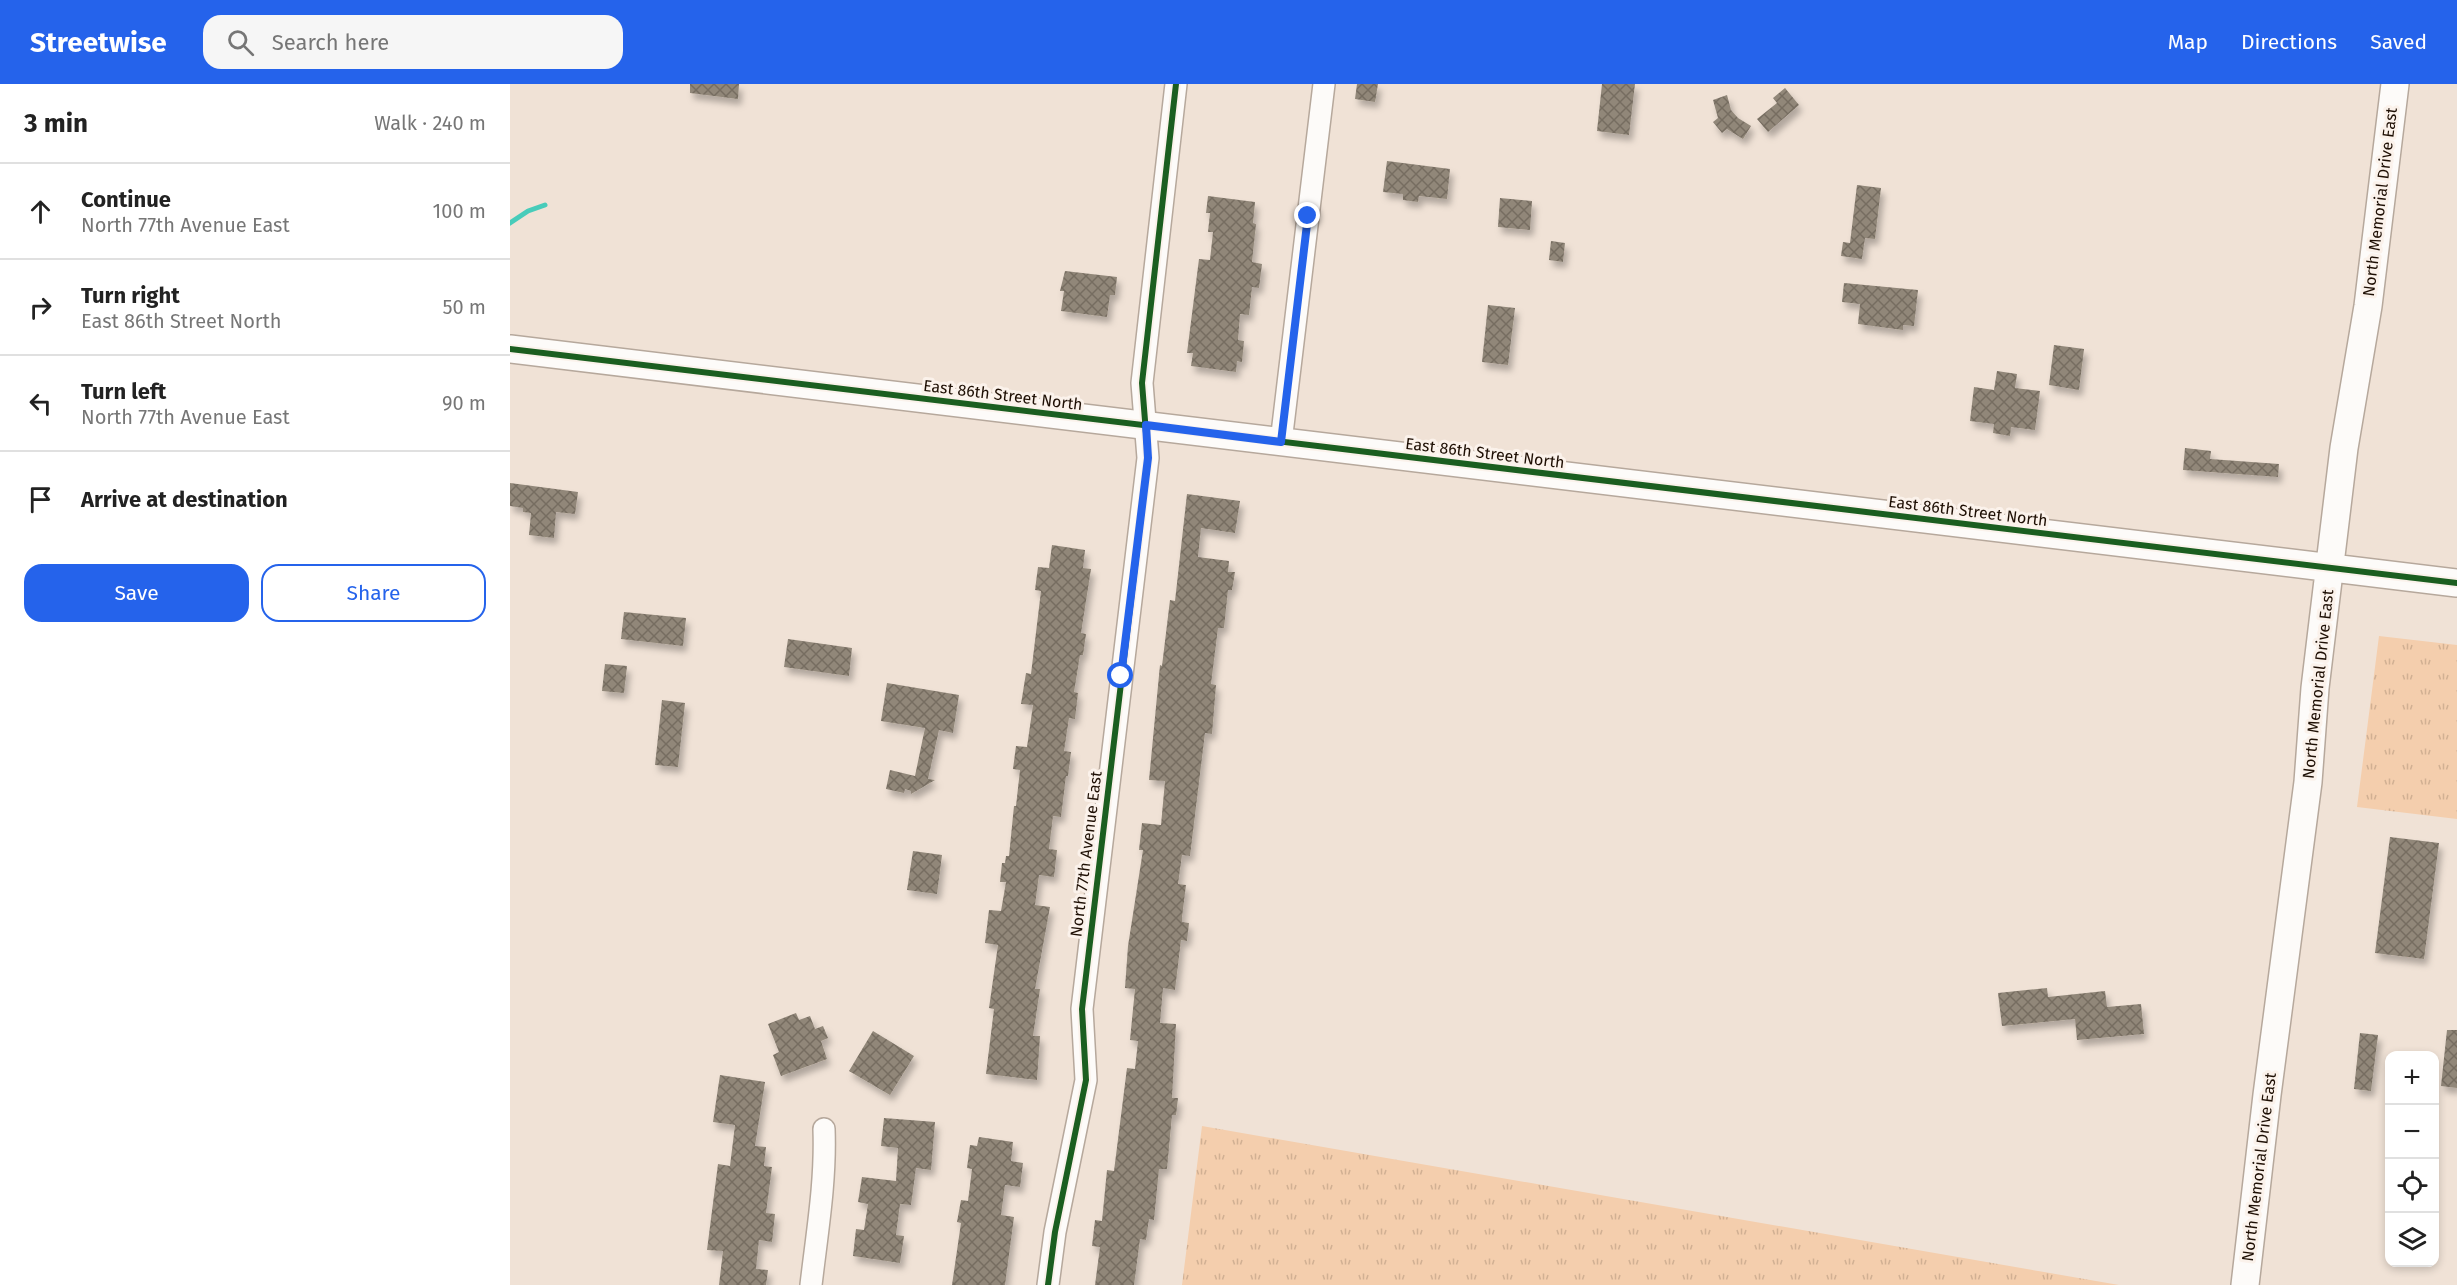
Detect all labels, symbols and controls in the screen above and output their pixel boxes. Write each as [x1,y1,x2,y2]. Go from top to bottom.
search box [203,15,623,69]
text: Streetwise [30,26,167,59]
icon: search [224,26,257,59]
text: Search here [272,29,389,56]
text: Map [2168,29,2208,55]
text: Directions [2241,29,2337,55]
text: Saved [2370,29,2427,55]
street label: North Memorial Drive East [2359,106,2401,298]
text: 3 min [24,108,88,139]
text: Walk · 240 m [374,111,486,135]
text: Continue [81,186,171,213]
icon: ahead [24,195,57,228]
text: 100 m [433,199,486,223]
route end [1294,202,1320,228]
text: North 77th Avenue East [81,213,290,237]
text: Turn right [81,282,180,309]
icon: right [24,291,57,324]
text: 50 m [442,295,486,319]
text: East 86th Street North [81,309,281,333]
street label: East 86th Street North [922,376,1084,414]
text: Turn left [81,378,166,405]
icon: left [24,387,57,420]
text: 90 m [442,391,486,415]
text: North 77th Avenue East [81,405,290,429]
street label: East 86th Street North [1404,434,1566,472]
icon: arrive [24,483,57,516]
text: Arrive at destination [81,486,288,513]
street label: East 86th Street North [1887,492,2049,530]
button: Save [24,564,249,622]
button: Share [261,564,486,622]
street label: North Memorial Drive East [2299,588,2337,780]
route start [1107,662,1133,688]
street label: North 77th Avenue East [1066,770,1106,938]
map controls [2385,1051,2439,1267]
button: + [2385,1051,2439,1105]
street label: North Memorial Drive East [2238,1071,2280,1263]
button: − [2385,1105,2439,1159]
button: locate [2385,1159,2439,1213]
button: layers [2385,1213,2439,1267]

